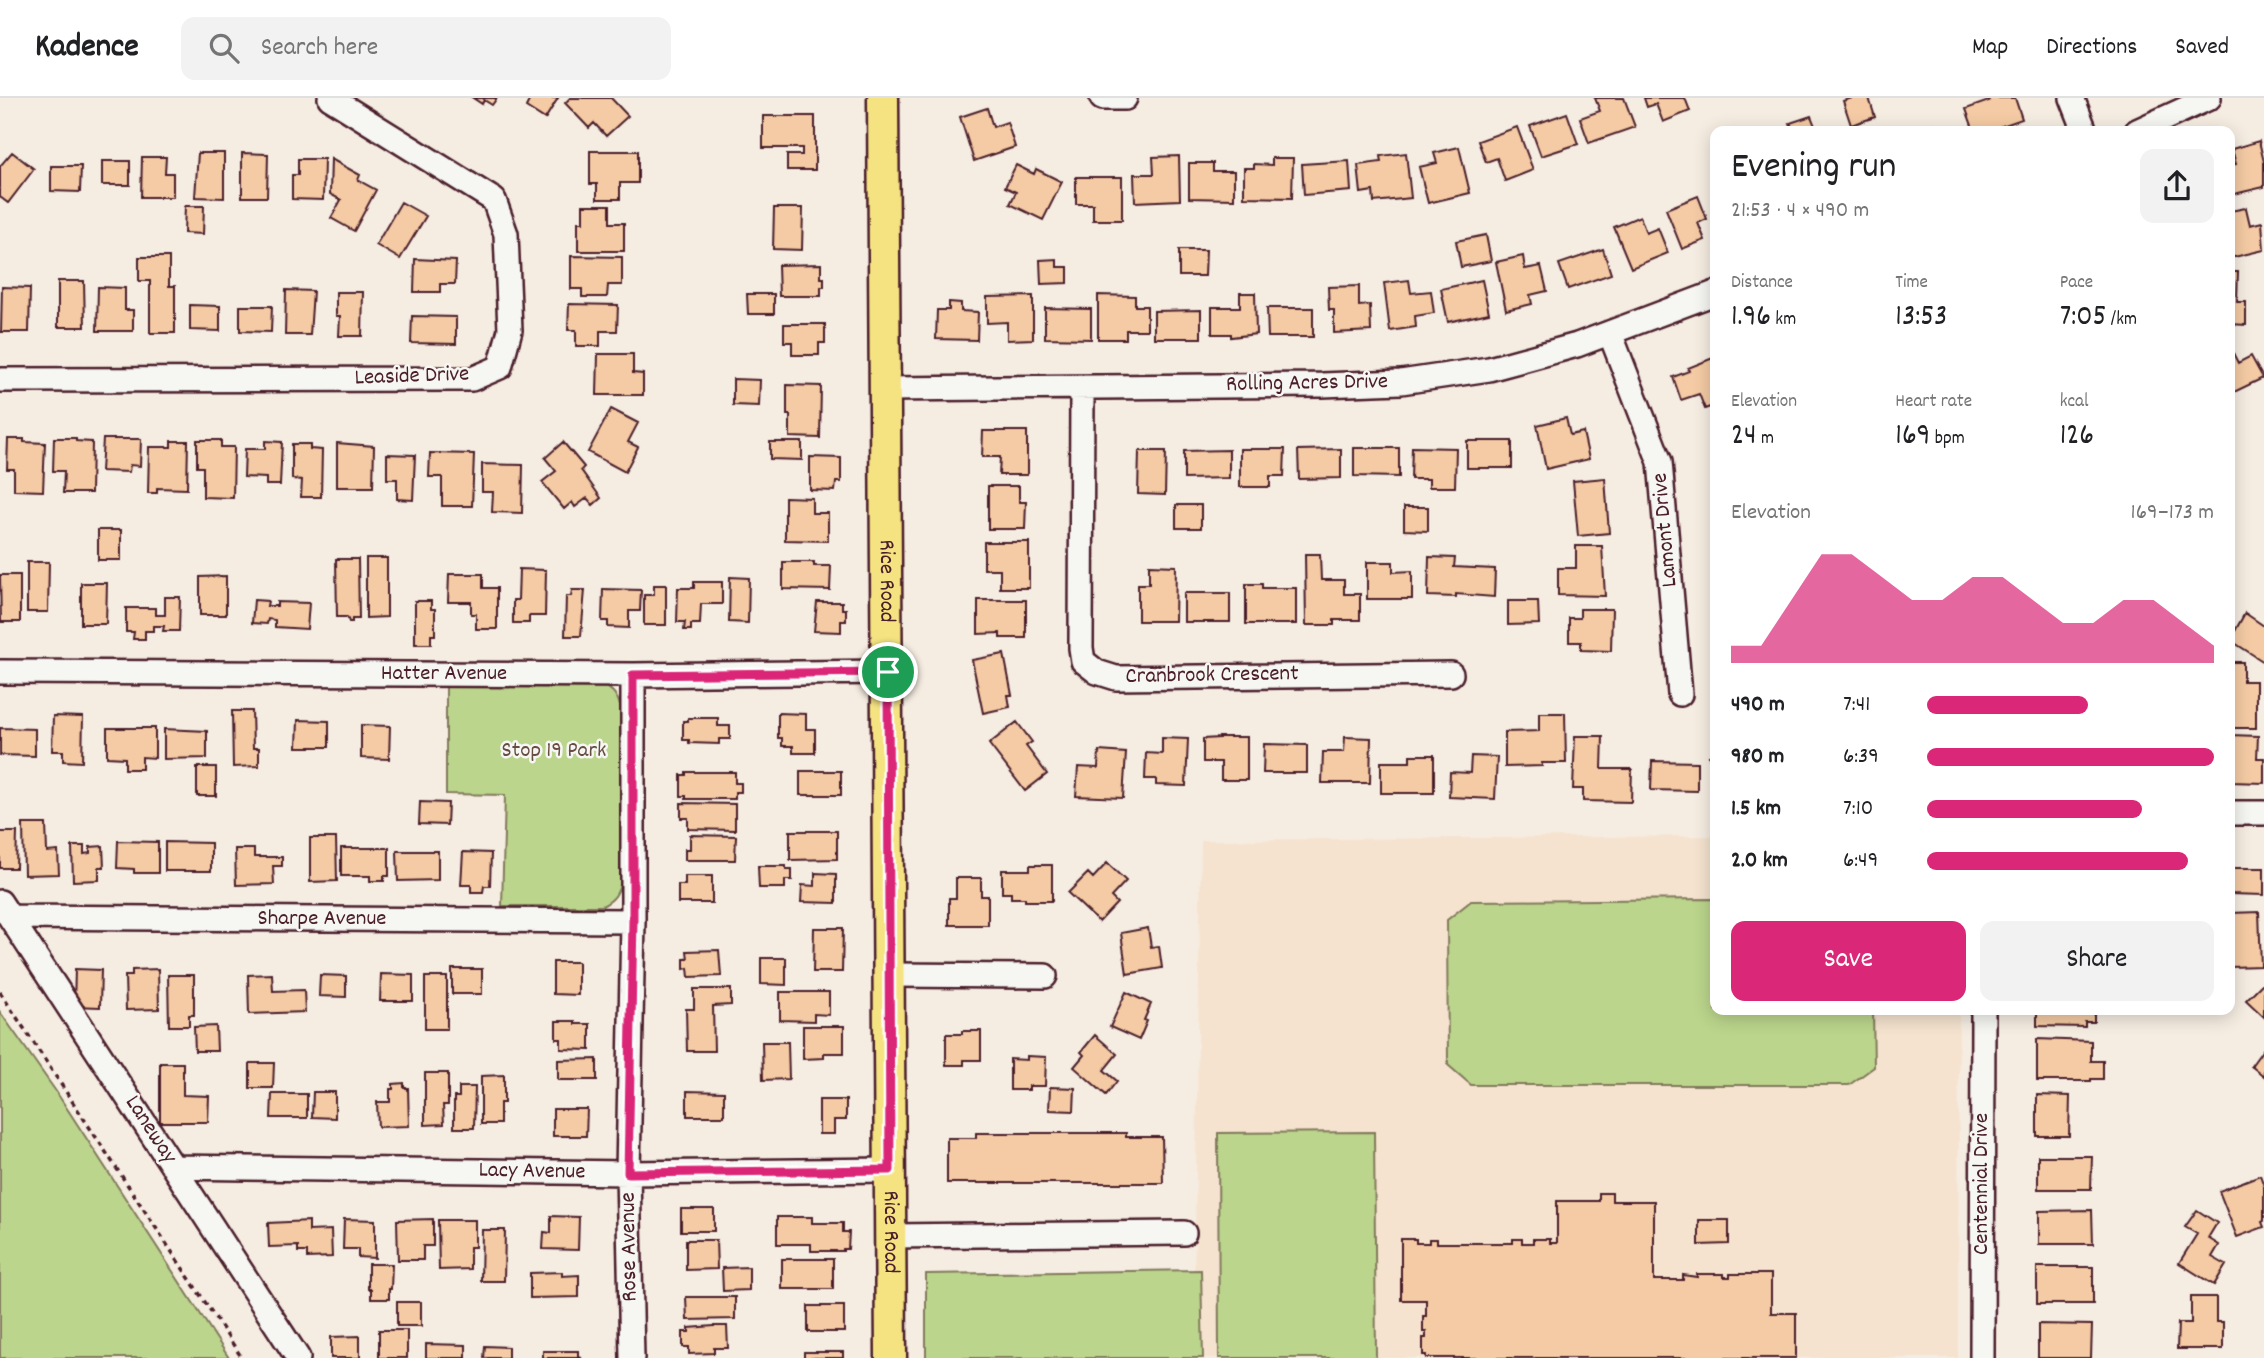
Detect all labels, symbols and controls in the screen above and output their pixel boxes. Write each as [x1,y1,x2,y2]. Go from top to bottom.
search box [181,17,671,80]
text: Kadence [35,25,139,72]
icon: search [205,29,243,67]
text: Search here [261,30,378,67]
text: Map [1972,31,2008,65]
text: Directions [2046,31,2137,65]
text: Saved [2175,31,2229,65]
text: Evening run [1731,141,1896,196]
button: share [2140,149,2214,223]
text: 21:53 · 4 × 490 m [1731,195,1869,228]
text: Distance [1731,270,1793,297]
text: Time [1895,270,1928,297]
text: Pace [2060,270,2093,297]
text: 1.96 [1731,297,1771,340]
text: 13:53 [1895,297,1947,340]
text: 7:05 [2060,297,2106,340]
text: km [1771,307,1796,334]
text: /km [2106,307,2137,334]
street label: Leaside Drive [354,359,470,395]
street label: Rolling Acres Drive [1226,366,1388,402]
text: Elevation [1731,389,1797,416]
text: Heart rate [1895,389,1972,416]
text: kcal [2060,389,2089,416]
text: 24 [1731,416,1757,459]
text: 169 [1895,416,1930,459]
text: 126 [2060,416,2094,459]
text: m [1757,426,1774,453]
text: bpm [1930,426,1965,453]
street label: Lamont Drive [1645,471,1687,589]
text: Elevation [1731,497,1811,530]
text: 169–173 m [2131,497,2214,530]
street label: Rice Road [869,539,903,623]
pin [858,642,918,702]
icon: arrive [869,653,907,691]
street label: Hatter Avenue [381,658,507,691]
street label: Cranbrook Crescent [1125,658,1299,694]
text: 490 m [1731,689,1785,722]
text: 7:41 [1843,689,1870,722]
park label: Stop 19 Park [502,735,606,768]
text: 980 m [1731,741,1784,774]
text: 6:39 [1843,741,1879,774]
text: 1.5 km [1731,793,1781,826]
text: 7:10 [1843,793,1873,826]
text: 2.0 km [1731,845,1788,878]
text: 6:49 [1843,845,1878,878]
street label: Sharpe Avenue [258,903,386,936]
button: Save [1731,921,1966,1001]
button: Share [1980,921,2214,1001]
street label: Laneway [116,1089,185,1171]
street label: Centennial Drive [1966,1113,1999,1255]
street label: Lacy Avenue [478,1155,586,1189]
street label: Rice Road [873,1190,907,1274]
street label: Rose Avenue [613,1192,647,1302]

